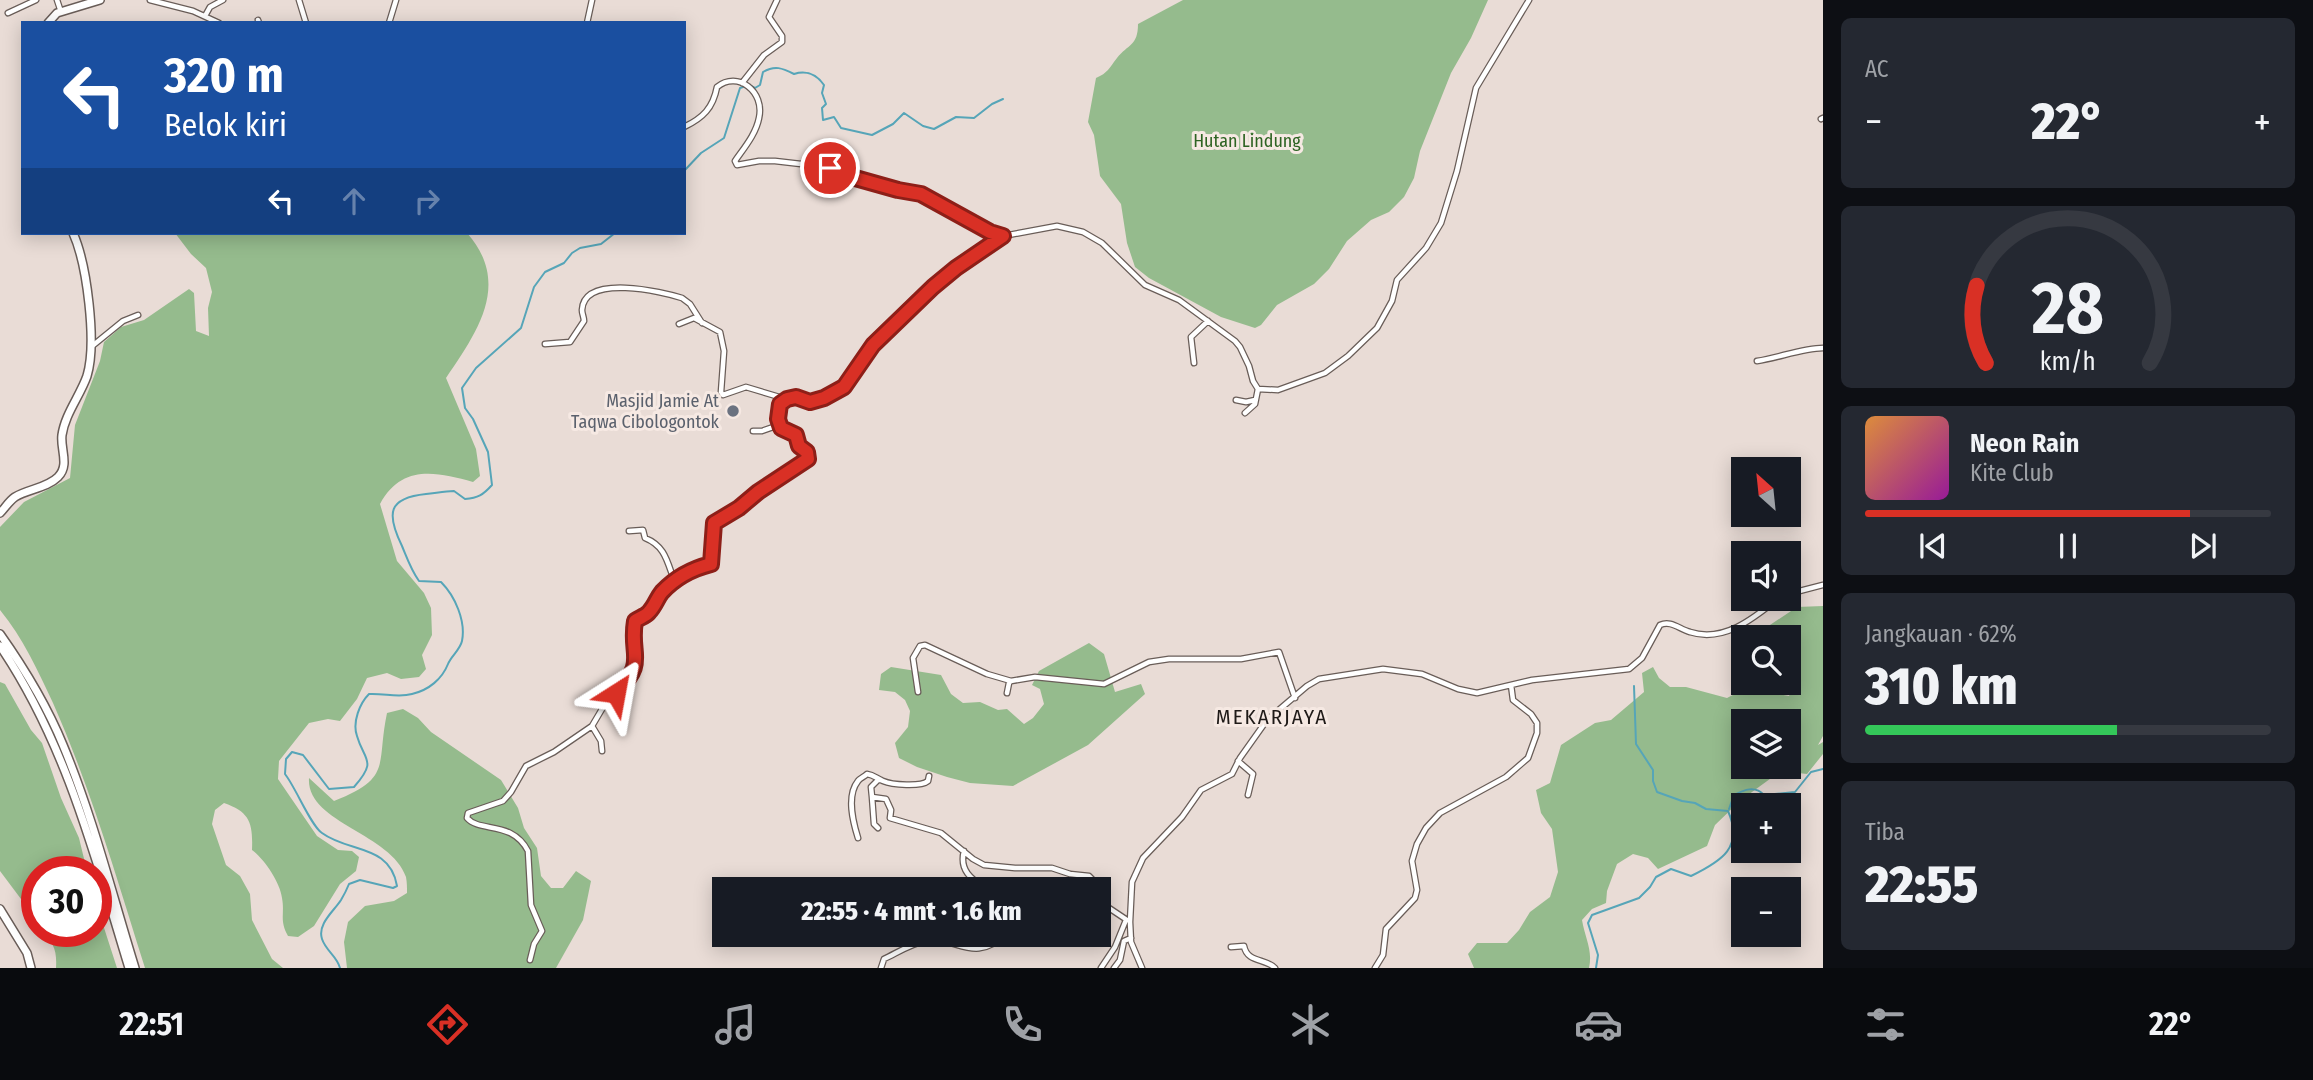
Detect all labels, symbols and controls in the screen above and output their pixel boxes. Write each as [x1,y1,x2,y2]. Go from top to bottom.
text: 320 m [164,46,284,105]
icon: left [49,49,140,140]
text: AC [1865,55,1889,83]
text: 22° [2031,90,2105,153]
text: − [1865,99,1882,145]
text: + [2254,99,2271,145]
text: Belok kiri [164,106,287,144]
park label: Hutan Lindung [1193,130,1301,152]
pin [800,138,860,198]
icon: arrive [811,149,849,187]
icon: left [262,182,300,220]
icon: ahead [335,182,373,220]
icon: right [408,182,446,220]
text: 28 [2031,265,2104,352]
text: km/h [2040,346,2096,376]
place label: Masjid Jamie At Taqwa Cibologontok [571,390,720,433]
marker: Masjid Jamie At Taqwa Cibologontok [725,403,741,419]
text: Neon Rain [1970,428,2079,459]
north arrow [1731,457,1801,527]
map controls [1731,457,1801,947]
text: Kite Club [1970,459,2054,487]
icon: previous [1914,527,1952,565]
icon: pause [2049,527,2087,565]
icon: next [2184,527,2222,565]
button: sound [1731,541,1801,611]
text: Jangkauan · 62% [1865,620,2017,648]
button: search [1731,625,1801,695]
text: 310 km [1865,655,2017,718]
position arrow [579,656,653,730]
district label: MEKARJAYA [1216,704,1328,730]
button: layers [1731,709,1801,779]
button: + [1731,793,1801,863]
text: Tiba [1865,818,1905,846]
text: 22:55 [1865,853,1978,916]
speed limit sign: 30 [21,856,112,947]
button: − [1731,877,1801,947]
text: 22:55 · 4 mnt · 1.6 km [801,896,1022,927]
icon: directions [423,1000,472,1049]
icon: music [711,1000,760,1049]
icon: phone [998,1000,1047,1049]
icon: climate [1286,1000,1335,1049]
icon: car [1574,1000,1623,1049]
icon: filters [1861,1000,1910,1049]
text: 22:51 [119,1005,184,1043]
text: 22° [2149,1005,2194,1043]

